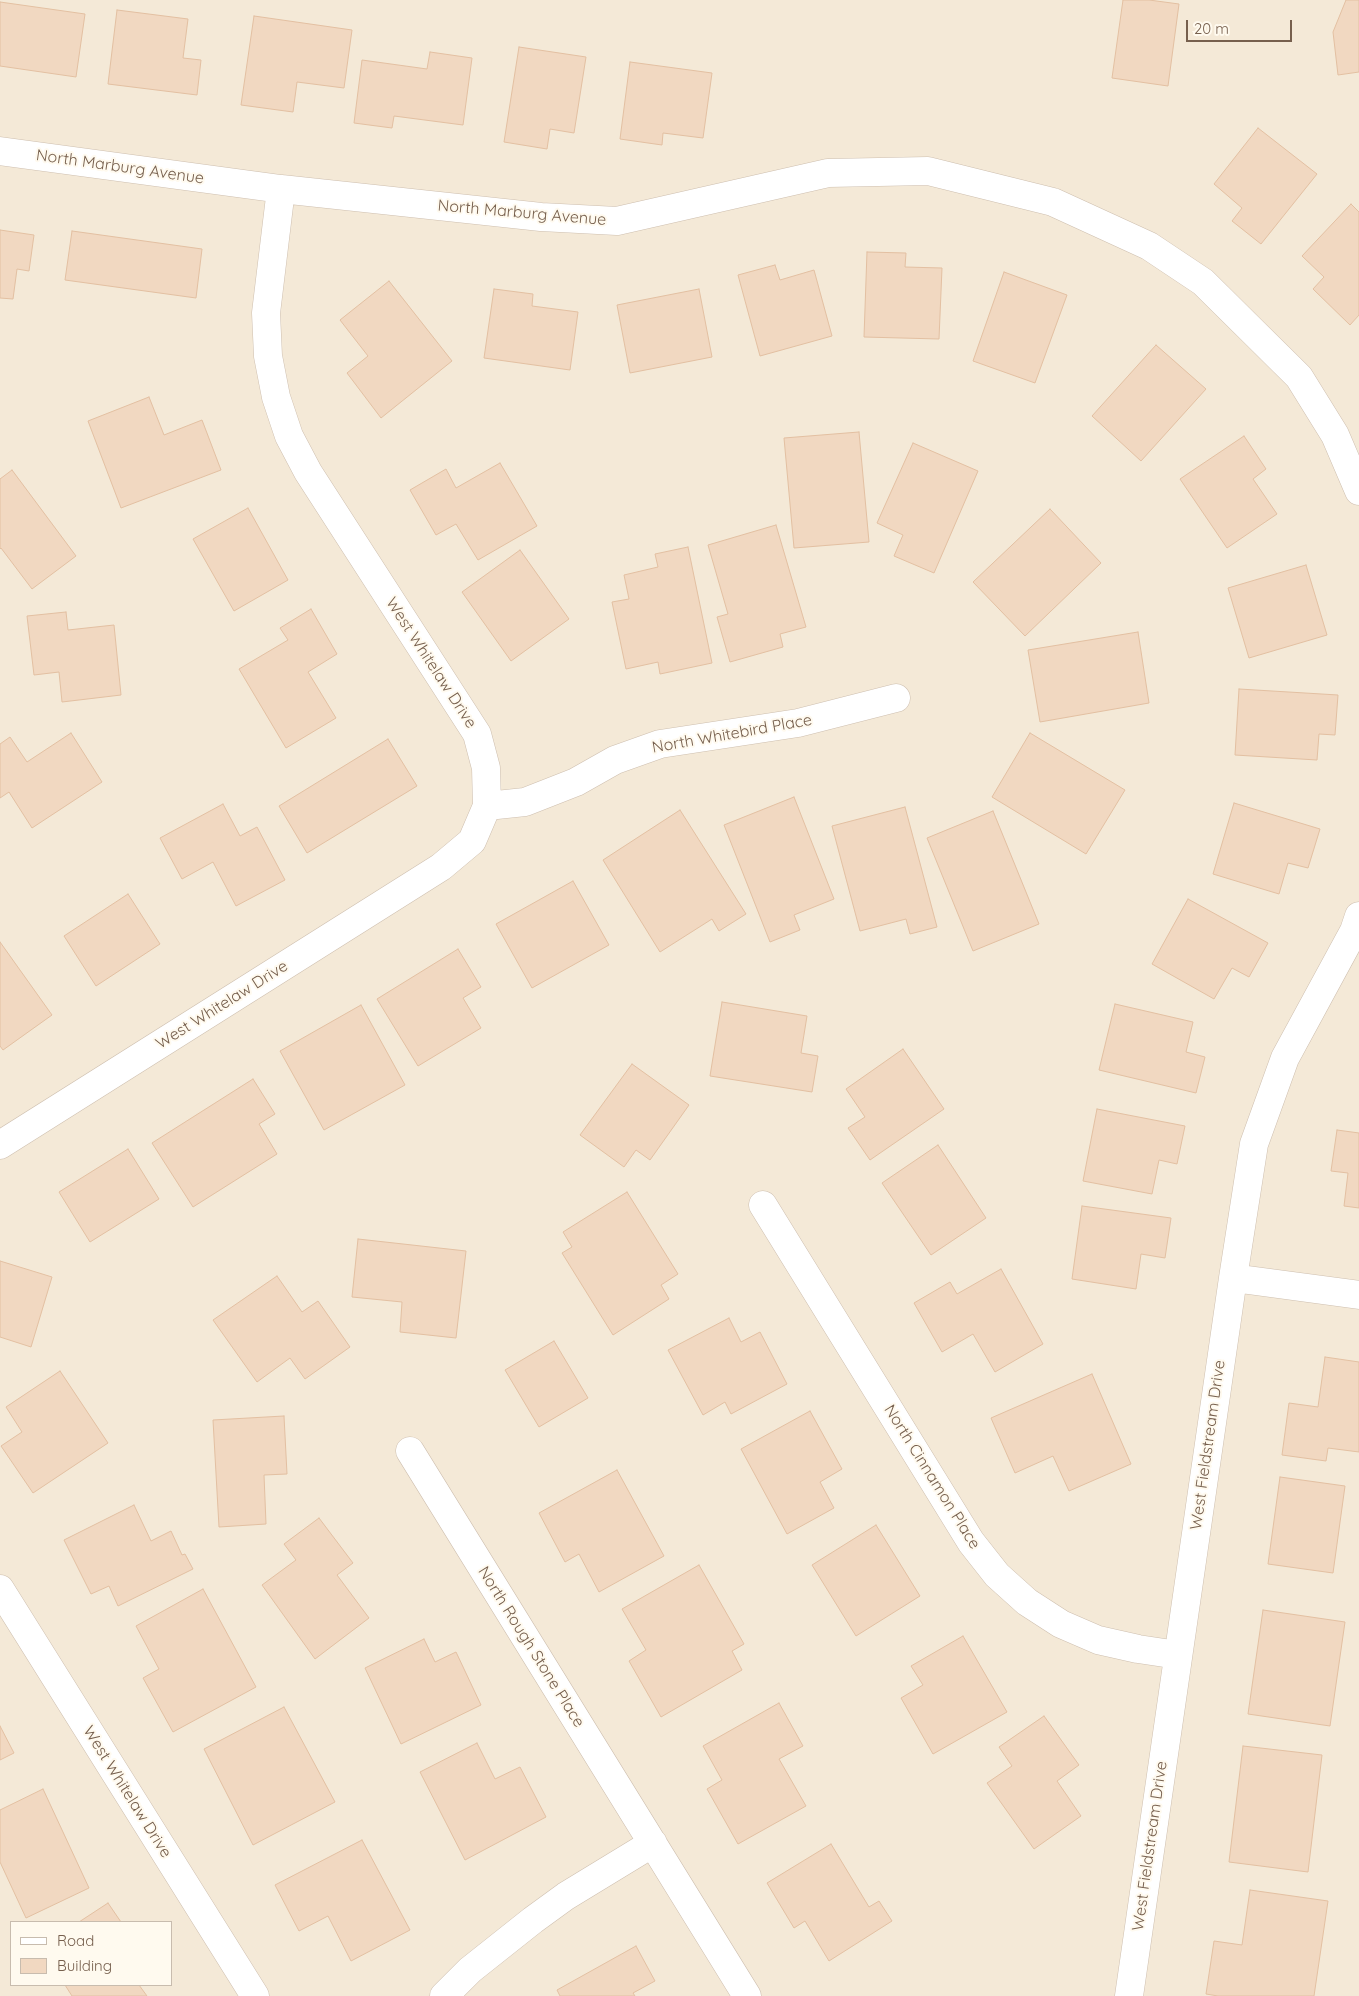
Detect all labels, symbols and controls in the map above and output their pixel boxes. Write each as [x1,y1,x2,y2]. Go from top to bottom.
scale bar [1189,10,1295,42]
text: 20 m [1194,19,1229,38]
street label: North Marburg Avenue [35,146,205,188]
street label: North Marburg Avenue [437,196,607,230]
street label: West Whitelaw Drive [382,594,480,732]
street label: North Whitebird Place [651,710,813,758]
street label: West Whitelaw Drive [152,957,292,1053]
street label: West Fieldstream Drive [1187,1359,1229,1531]
street label: North Cinnamon Place [880,1401,984,1553]
street label: North Rough Stone Place [474,1563,588,1731]
street label: West Whitelaw Drive [79,1722,175,1862]
street label: West Fieldstream Drive [1129,1760,1171,1932]
legend [10,1921,172,1986]
text: Road [57,1931,94,1950]
text: Building [57,1956,112,1975]

